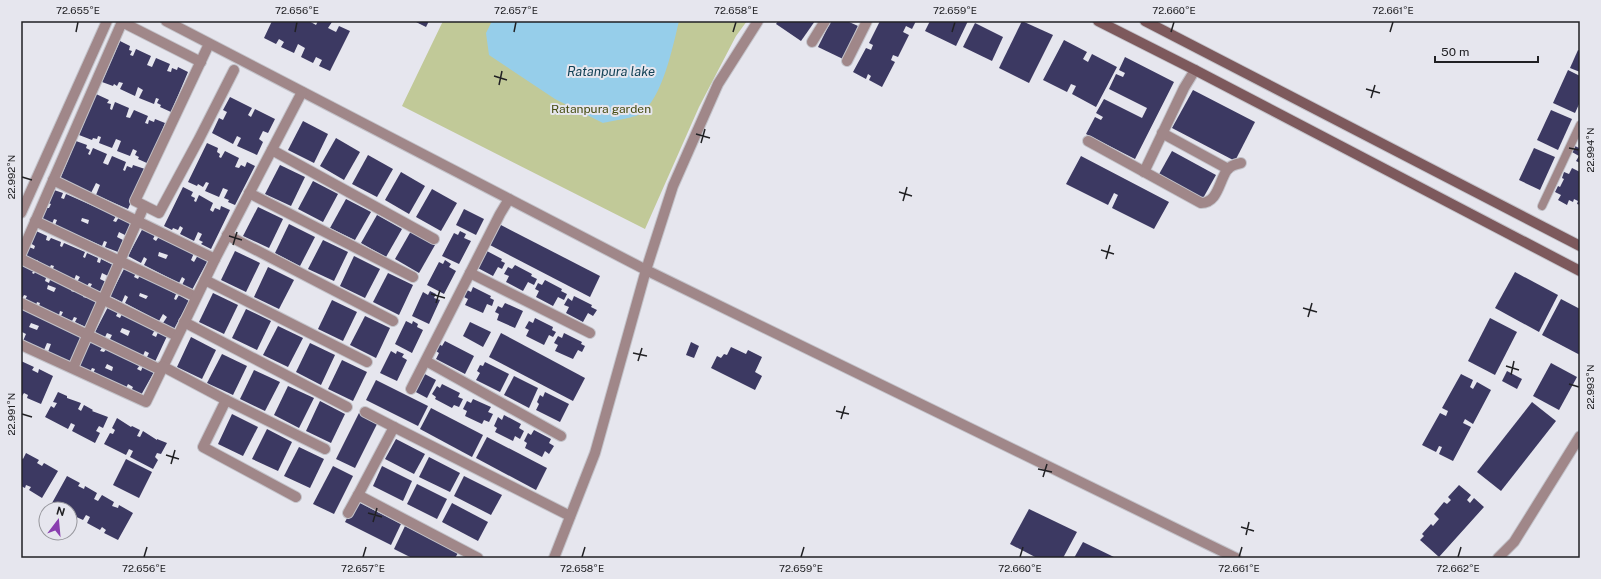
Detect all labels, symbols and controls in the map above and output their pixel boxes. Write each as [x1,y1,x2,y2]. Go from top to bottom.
text: 72.655°E [56,4,100,16]
text: 72.656°E [275,4,319,16]
text: 72.657°E [494,4,538,16]
text: 72.658°E [714,4,758,16]
text: 72.659°E [933,4,977,16]
text: 72.660°E [1152,4,1196,16]
text: 72.661°E [1372,4,1414,16]
scale bar [1435,38,1538,64]
text: 50 m [1441,45,1469,59]
water label: Ratanpura lake [567,64,655,79]
park label: Ratanpura garden [551,102,651,116]
text: 22.994°N [1584,127,1596,173]
text: 22.992°N [5,155,17,199]
text: 22.993°N [1584,365,1596,410]
text: 22.991°N [5,393,17,435]
north arrow [38,501,78,541]
text: N [55,504,67,518]
text: 72.656°E [122,562,166,574]
text: 72.657°E [341,562,385,574]
text: 72.658°E [560,562,604,574]
text: 72.659°E [779,562,823,574]
text: 72.660°E [998,562,1042,574]
text: 72.661°E [1218,562,1260,574]
text: 72.662°E [1436,562,1480,574]

